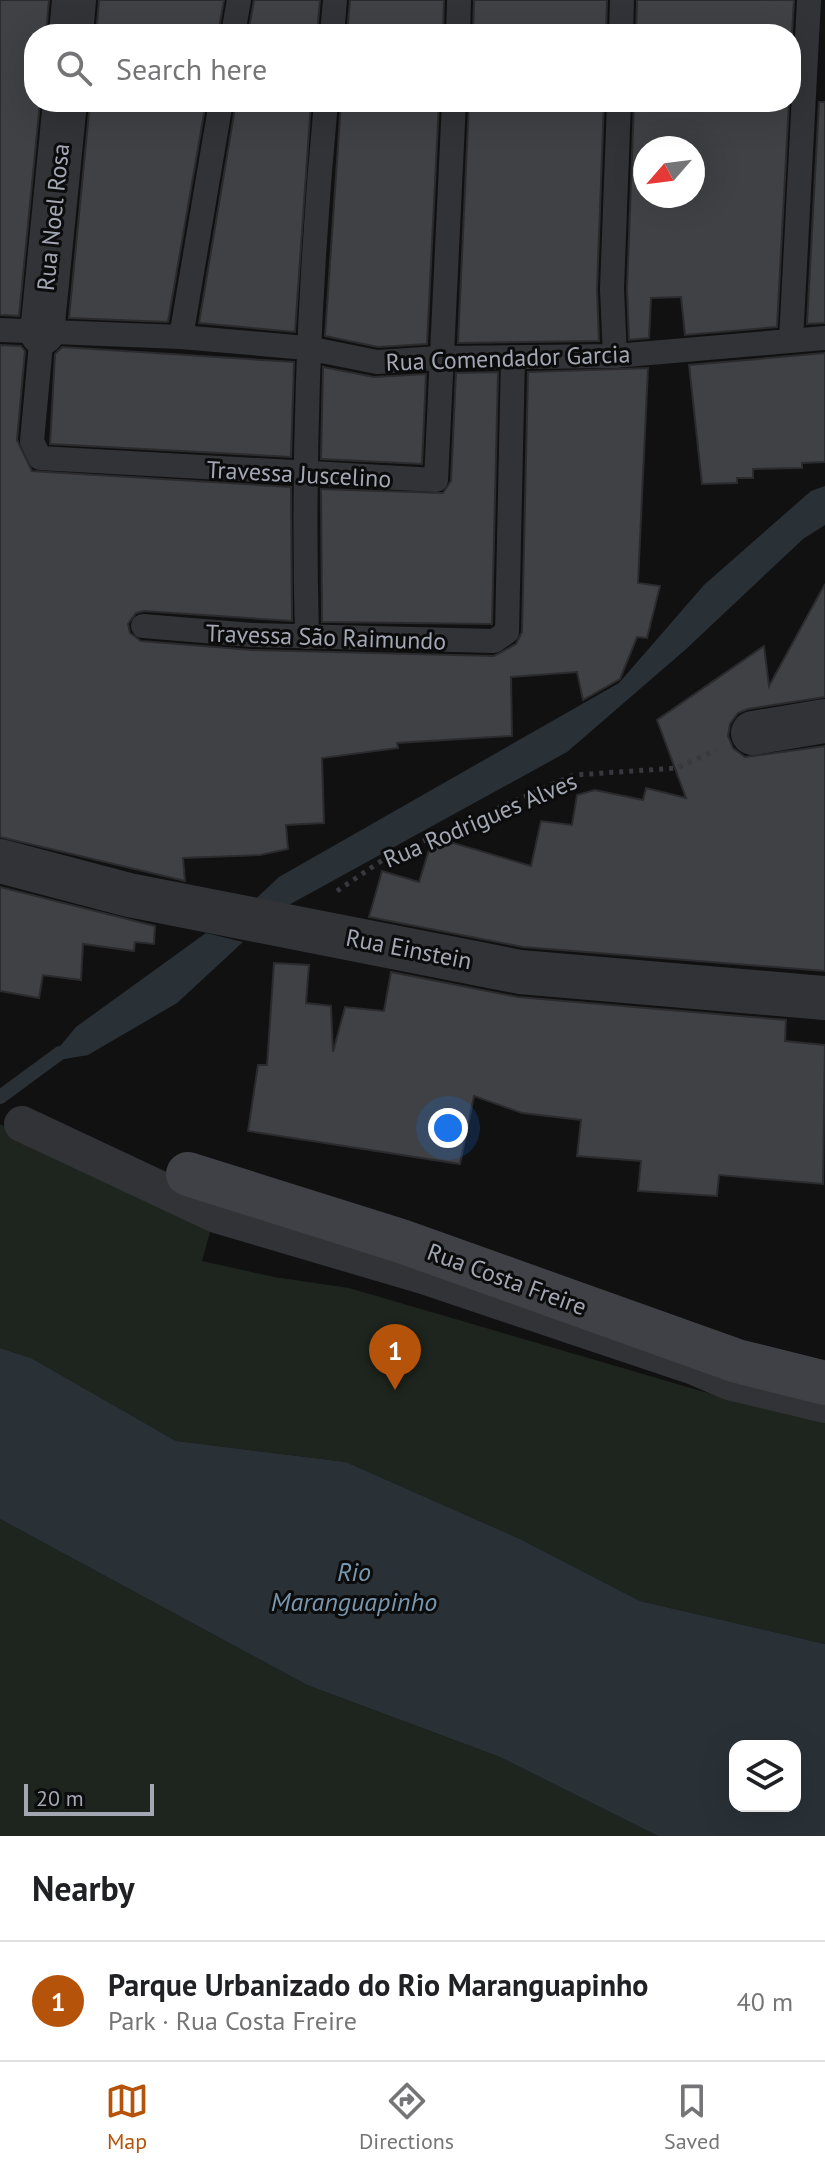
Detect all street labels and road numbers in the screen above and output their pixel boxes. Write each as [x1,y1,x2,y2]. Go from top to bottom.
street label: Rua Noel Rosa [30,142,76,292]
street label: Rua Comendador Garcia [385,338,631,378]
street label: Travessa Juscelino [206,454,392,494]
street label: Travessa São Raimundo [205,617,447,657]
street label: Rua Rodrigues Alves [379,765,581,875]
street label: Rua Einstein [343,922,475,976]
street label: Rua Costa Freire [423,1236,591,1322]

